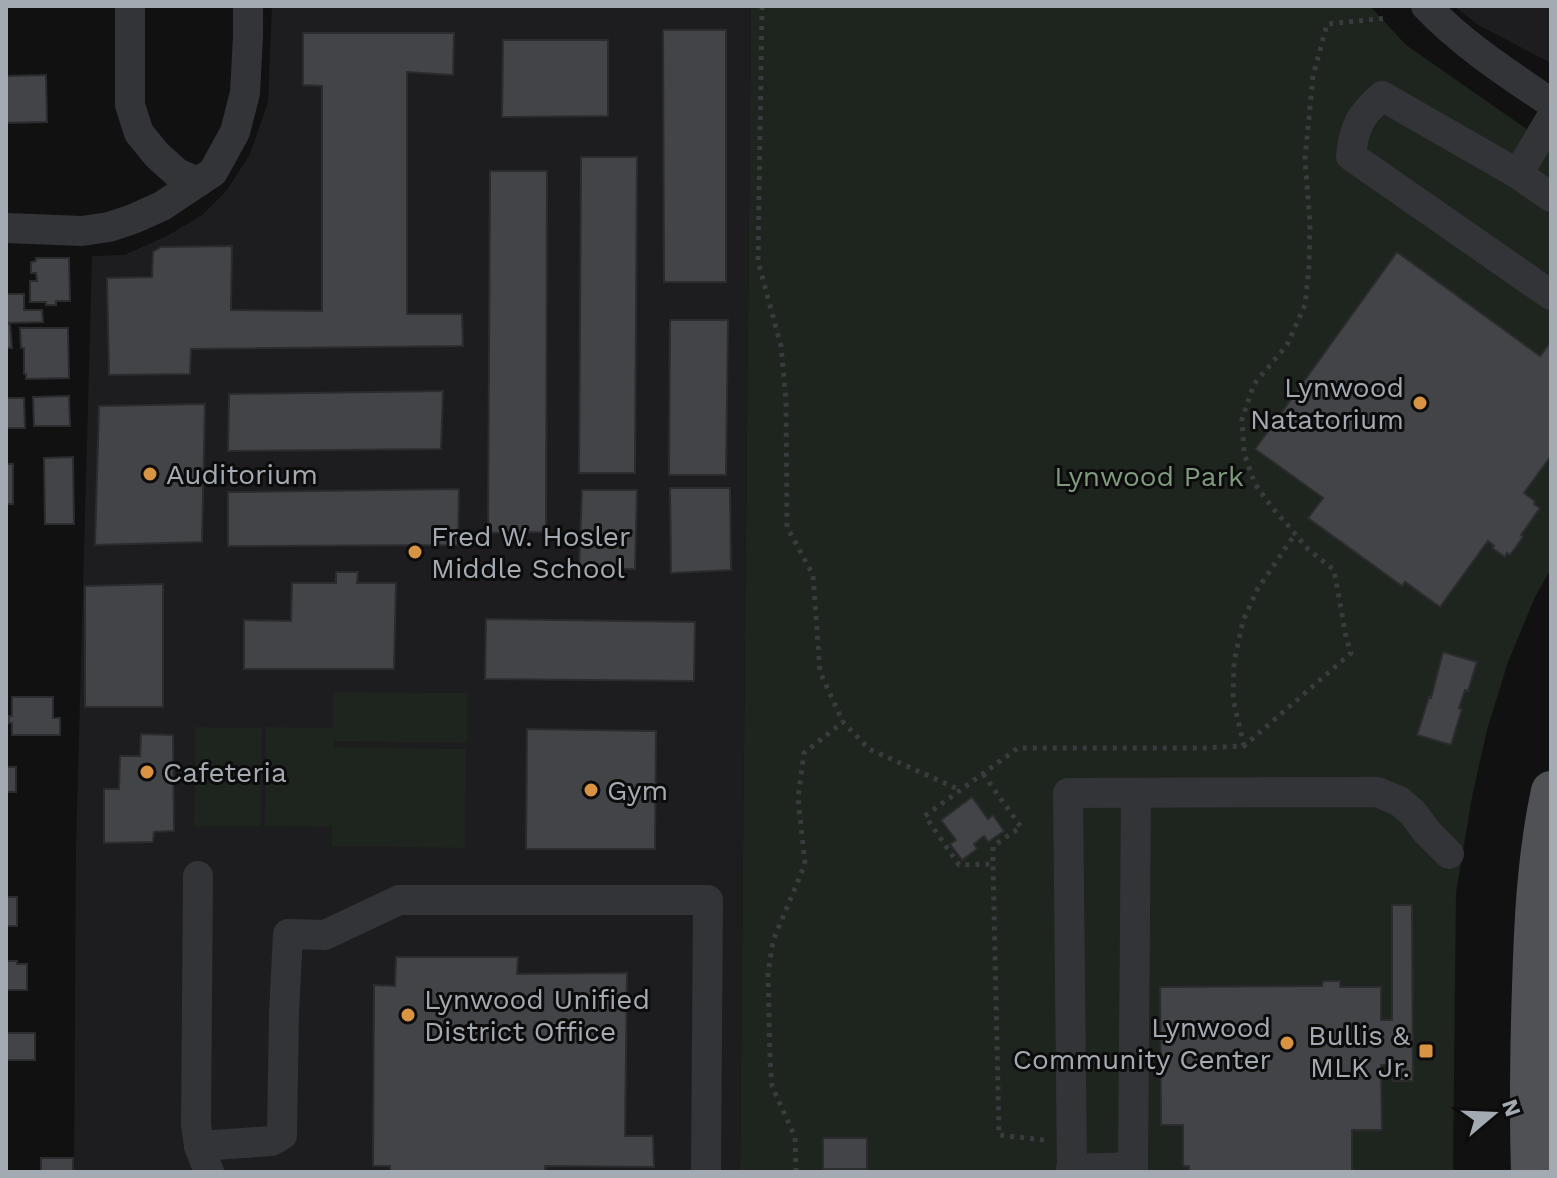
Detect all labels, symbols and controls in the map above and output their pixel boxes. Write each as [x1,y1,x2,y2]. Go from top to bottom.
place label: Lynwood Natatorium [1250,371,1404,436]
marker: Lynwood Natatorium [1411,394,1429,412]
place label: Auditorium [166,458,318,491]
park label: Lynwood Park [1054,460,1244,493]
marker: Auditorium [141,465,159,483]
place label: Fred W. Hosler Middle School [431,520,630,585]
marker: Fred W. Hosler Middle School [406,543,424,561]
place label: Cafeteria [163,756,287,789]
marker: Cafeteria [138,763,156,781]
place label: Gym [607,774,668,807]
marker: Gym [582,781,600,799]
place label: Lynwood Unified District Office [424,983,650,1048]
marker: Lynwood Unified District Office [399,1006,417,1024]
place label: Lynwood Community Center [1013,1011,1271,1076]
place label: Bullis & MLK Jr. [1308,1019,1411,1084]
marker: Lynwood Community Center [1278,1034,1296,1052]
marker: Bullis & MLK Jr. [1417,1042,1435,1060]
north arrow [1453,1074,1533,1154]
text: N [1497,1096,1526,1119]

